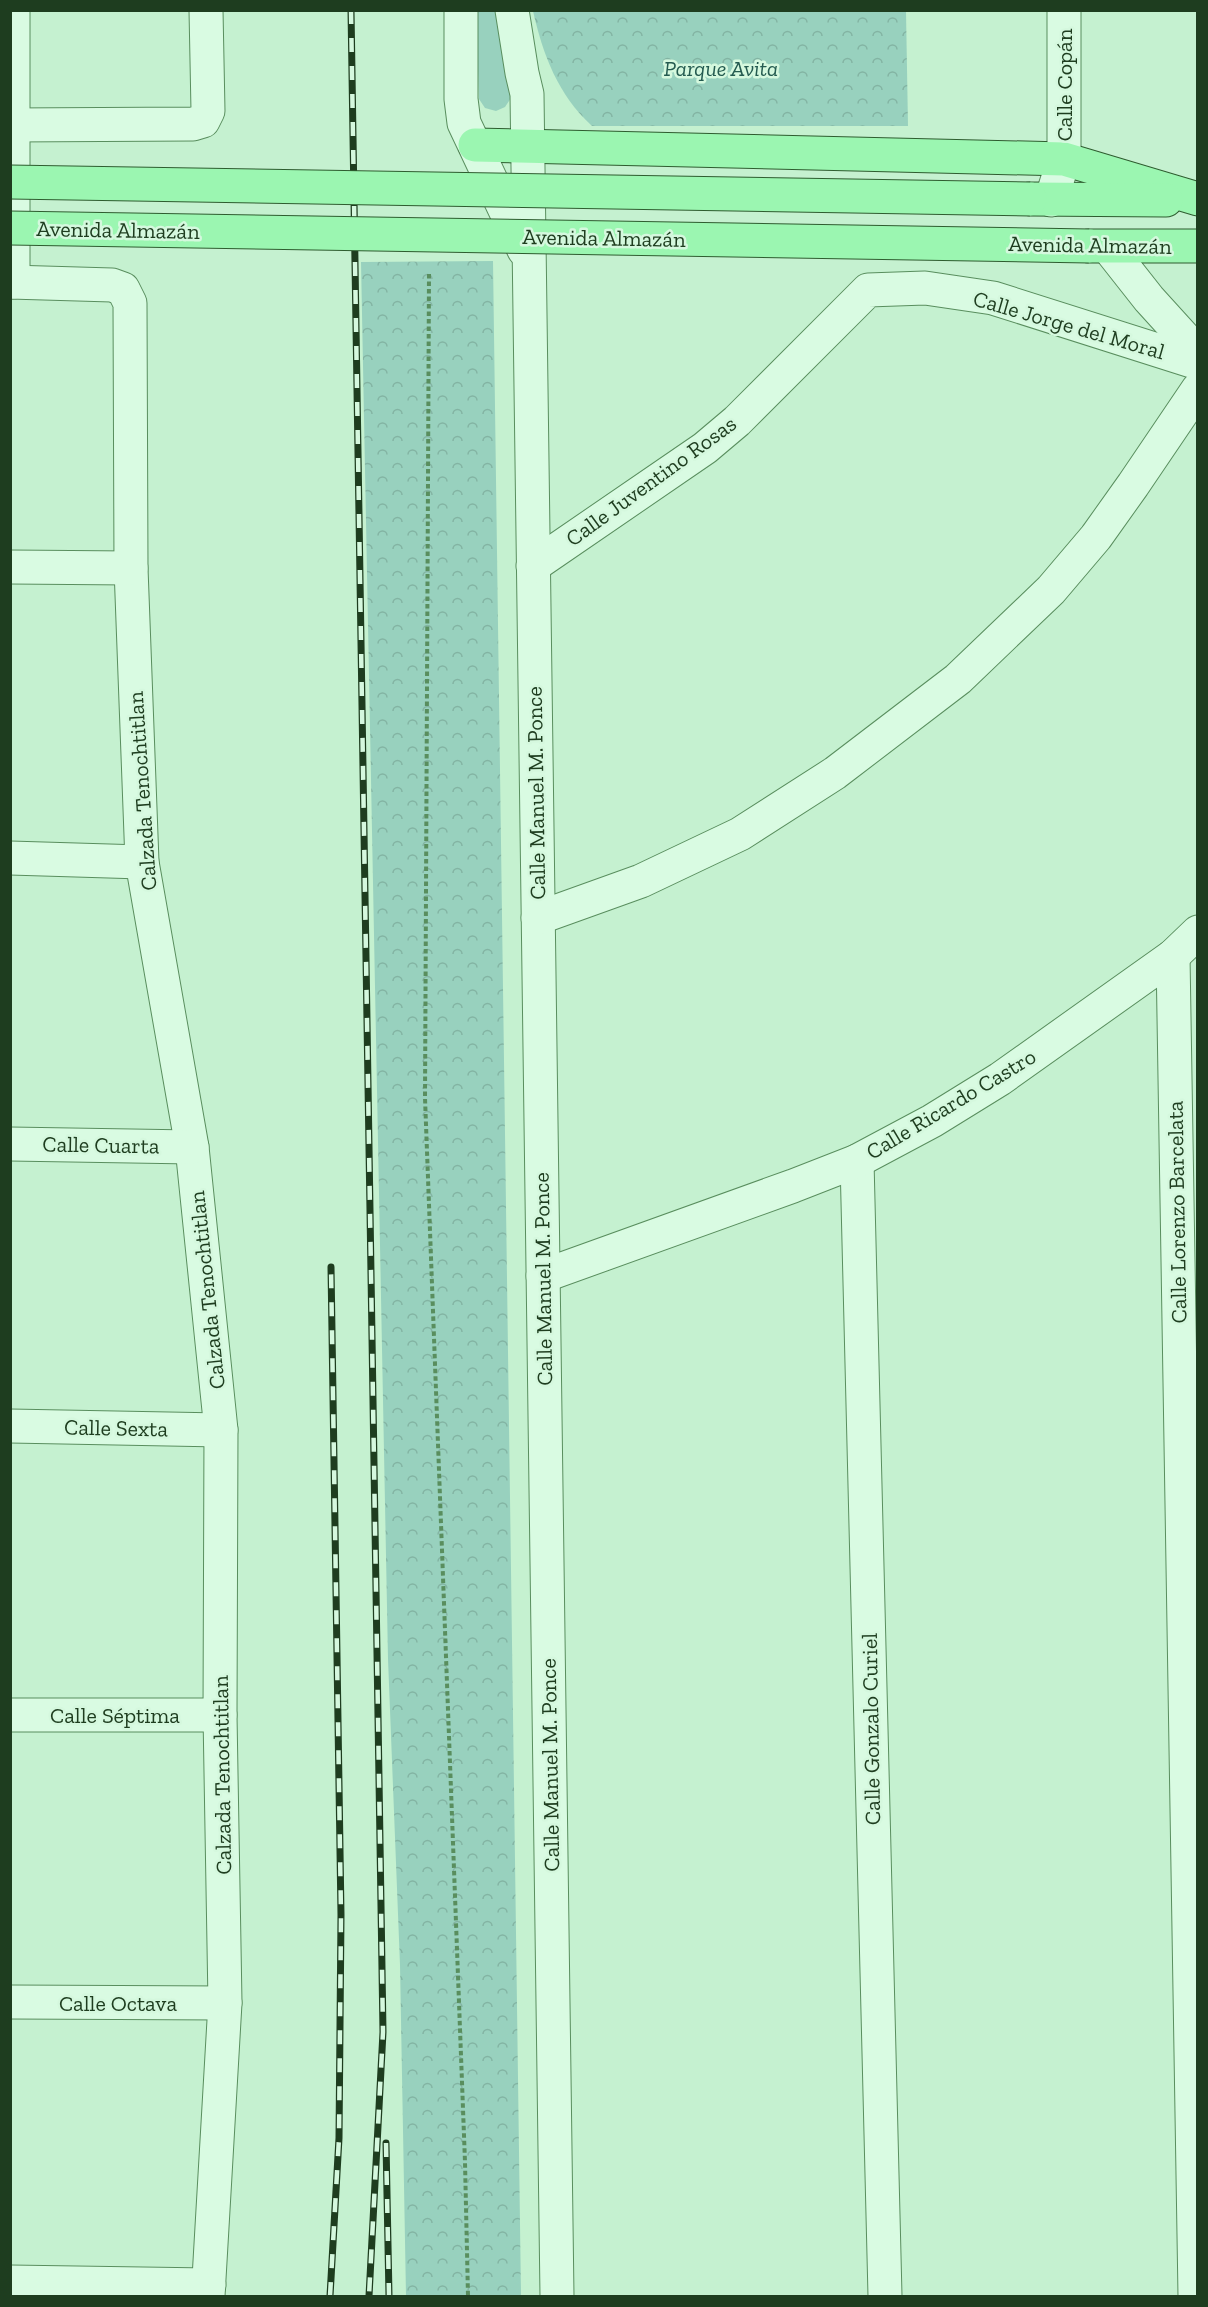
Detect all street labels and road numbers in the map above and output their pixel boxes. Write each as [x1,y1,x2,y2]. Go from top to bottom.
street label: Calle Copán [1051,28,1078,141]
street label: Avenida Almazán [36,215,200,245]
street label: Avenida Almazán [522,223,686,253]
street label: Avenida Almazán [1008,230,1172,260]
street label: Calle Jorge del Moral [970,285,1168,365]
street label: Calle Juventino Rosas [560,410,742,552]
street label: Calle Manuel M. Ponce [521,686,551,900]
street label: Calzada Tenochtitlan [122,690,162,891]
street label: Calle Ricardo Castro [861,1043,1041,1165]
street label: Calle Lorenzo Barcelata [1162,1100,1192,1324]
street label: Calle Cuarta [42,1130,160,1160]
street label: Calle Manuel M. Ponce [528,1172,558,1386]
street label: Calzada Tenochtitlan [183,1189,231,1391]
street label: Calle Sexta [64,1414,169,1442]
street label: Calle Gonzalo Curiel [856,1633,886,1825]
street label: Calle Manuel M. Ponce [535,1658,565,1872]
street label: Calzada Tenochtitlan [207,1675,237,1875]
street label: Calle Séptima [50,1702,180,1729]
street label: Calle Octava [59,1990,177,2017]

